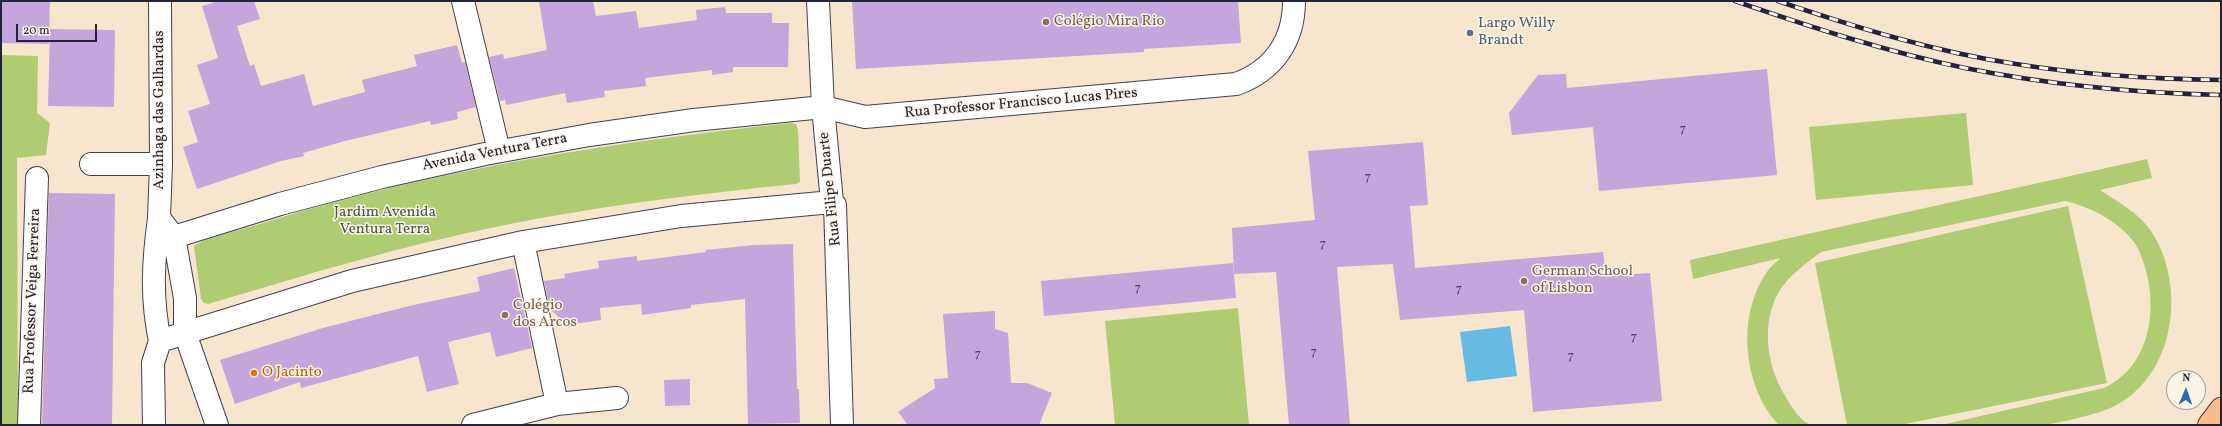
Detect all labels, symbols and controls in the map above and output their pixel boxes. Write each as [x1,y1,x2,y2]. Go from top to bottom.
place label: Colégio Mira Rio [1054,13,1164,31]
place label: Largo Willy Brandt [1478,15,1555,50]
scale bar [18,16,99,42]
marker: Colégio Mira Rio [1041,17,1051,27]
text: 20 m [23,23,50,39]
marker: Largo Willy Brandt [1465,28,1475,38]
street label: Azinhaga das Galhardas [151,30,169,190]
street label: Rua Professor Francisco Lucas Pires [904,85,1138,123]
house number: 7 [1680,122,1686,138]
street label: Avenida Ventura Terra [421,130,569,176]
street label: Rua Filipe Duarte [816,131,846,247]
house number: 7 [1365,170,1371,186]
park label: Jardim Avenida Ventura Terra [334,204,436,239]
street label: Rua Professor Veiga Ferreira [21,208,45,394]
house number: 7 [1320,237,1326,253]
place label: German School of Lisbon [1532,263,1633,298]
marker: German School of Lisbon [1519,276,1529,286]
house number: 7 [1135,281,1141,297]
house number: 7 [1456,282,1462,298]
place label: Colégio dos Arcos [513,297,577,332]
marker: Colégio dos Arcos [500,310,510,320]
house number: 7 [1631,330,1637,346]
house number: 7 [1311,345,1317,361]
house number: 7 [975,347,981,363]
house number: 7 [1568,349,1574,365]
place label: O Jacinto [262,364,322,382]
marker: O Jacinto [249,368,259,378]
north arrow [2166,370,2206,410]
text: N [2182,371,2191,386]

